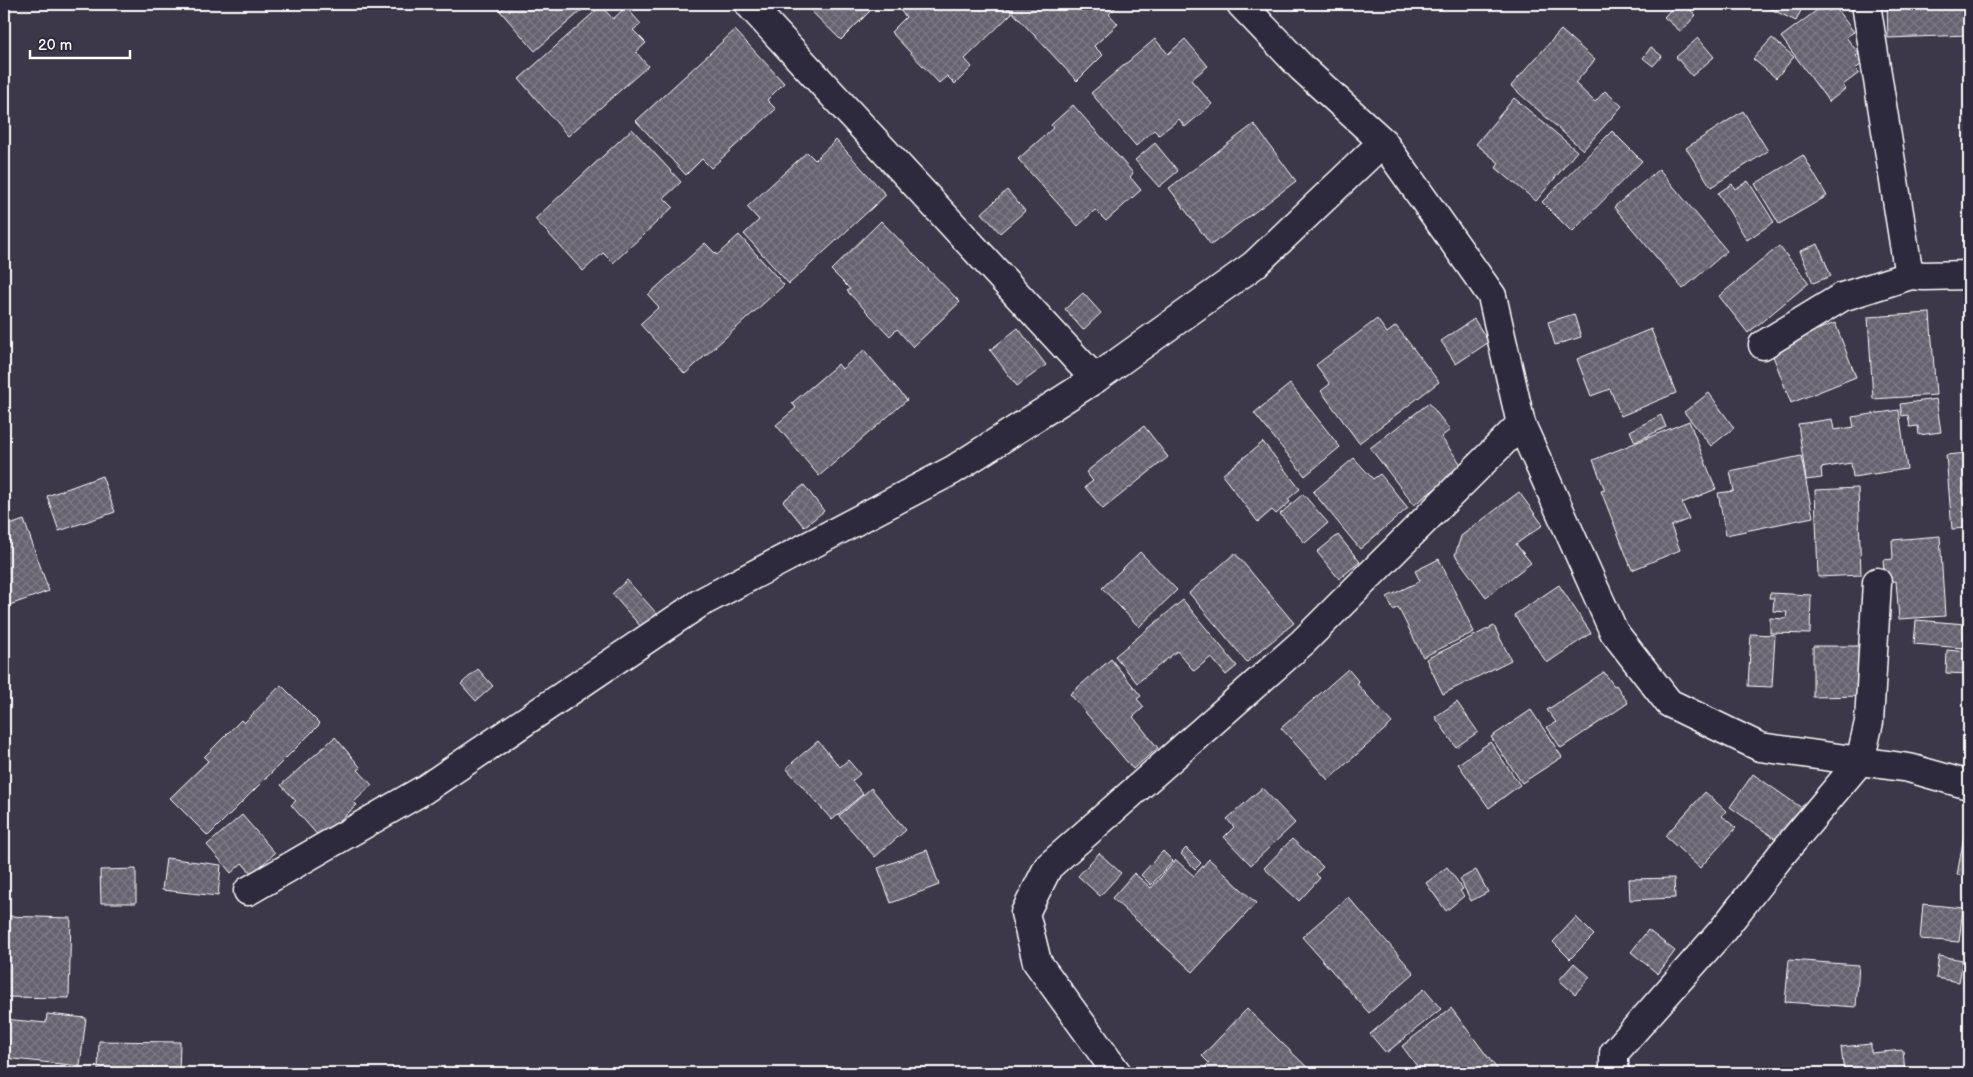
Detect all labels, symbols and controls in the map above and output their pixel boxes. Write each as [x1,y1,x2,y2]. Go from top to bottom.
scale bar [30,28,130,60]
text: 20 m [38,36,72,55]

